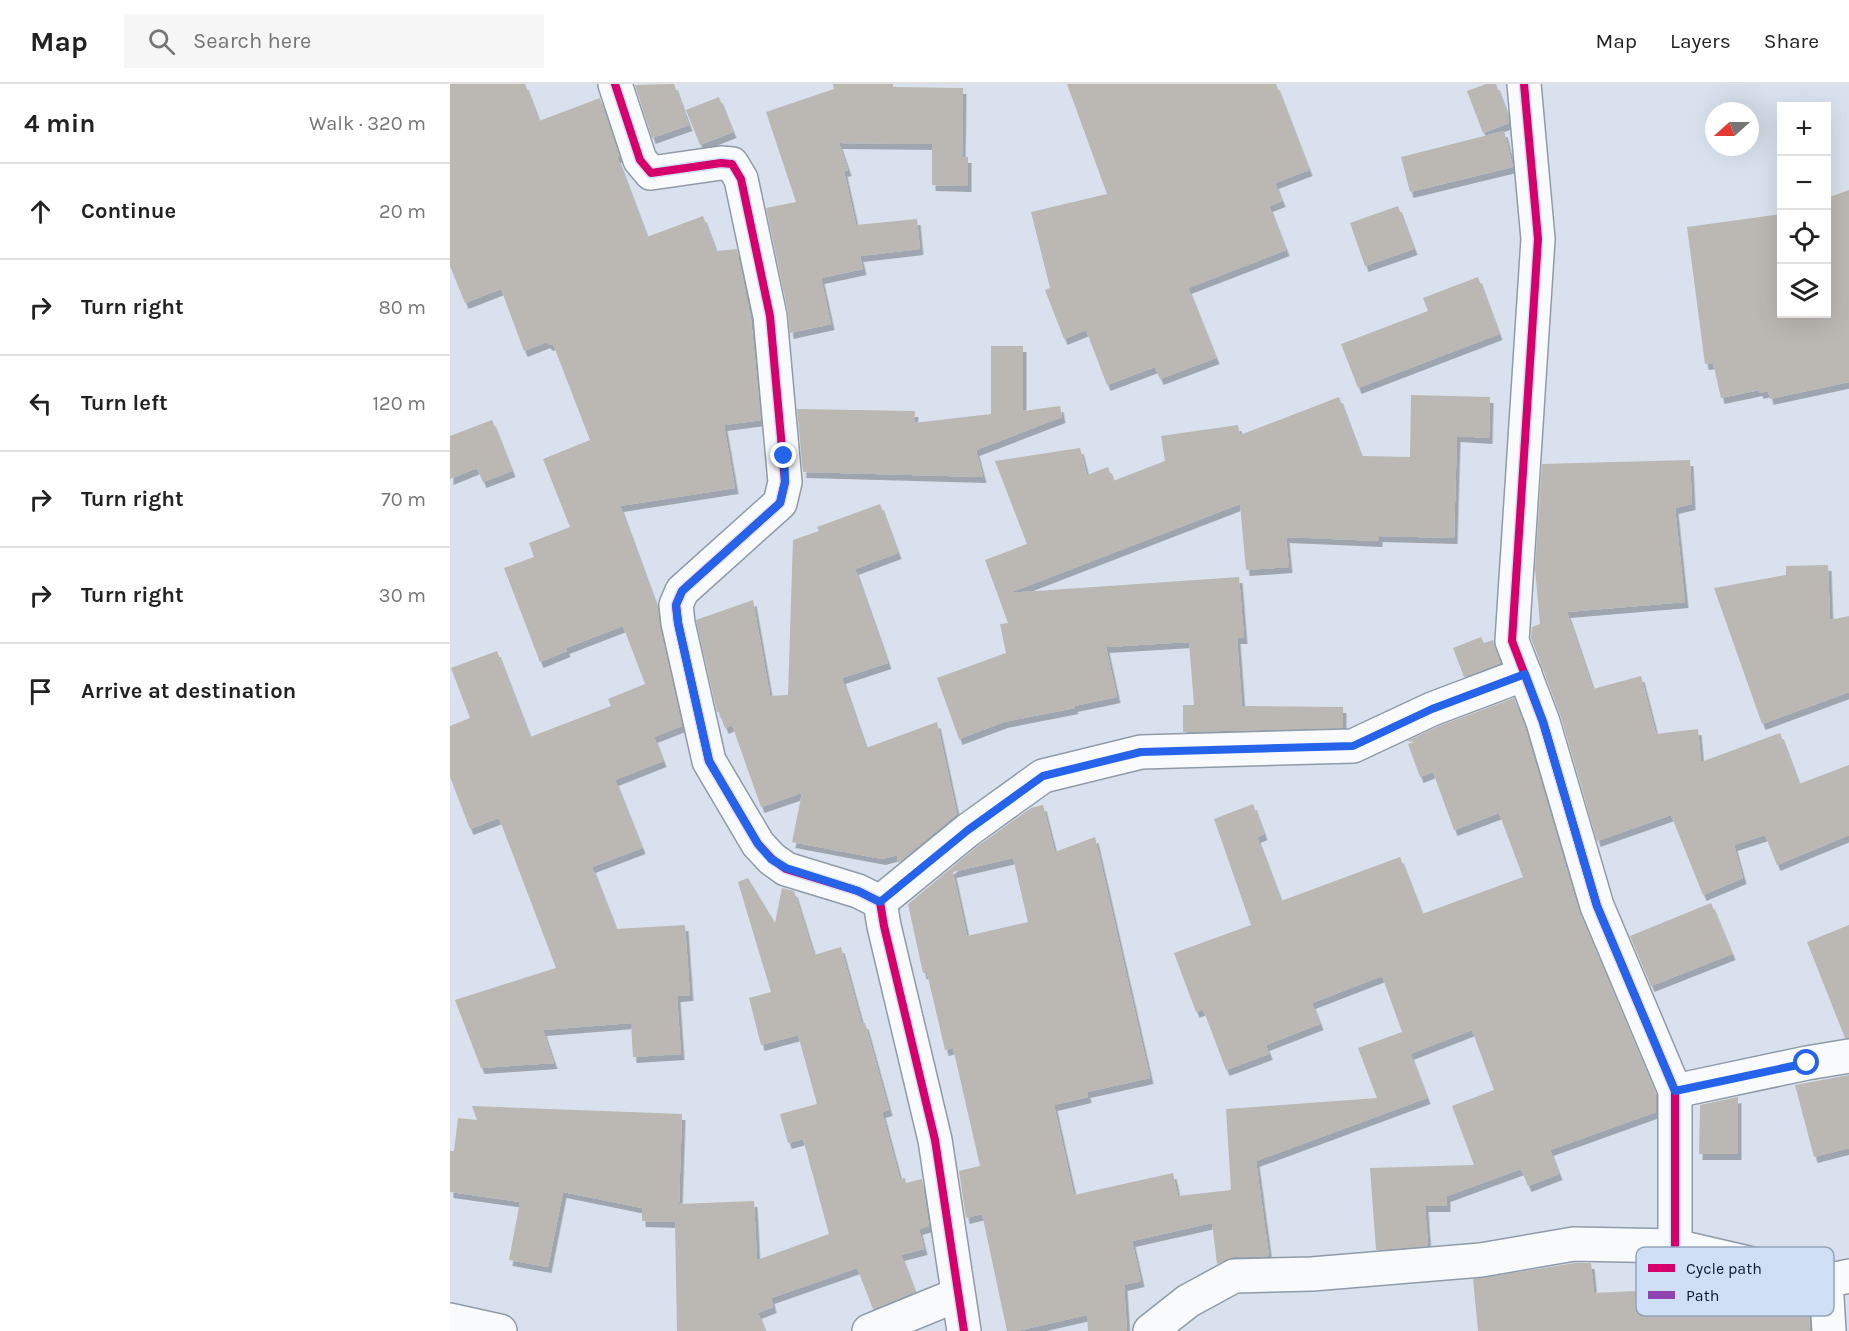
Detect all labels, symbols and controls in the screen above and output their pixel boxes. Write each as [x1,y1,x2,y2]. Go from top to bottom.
search box [124,14,544,68]
text: Map [30,25,88,58]
icon: search [145,25,178,58]
text: Search here [193,28,311,54]
text: Map [1595,29,1637,53]
text: Layers [1670,29,1731,53]
text: Share [1764,29,1819,53]
north arrow [1705,102,1759,156]
map controls [1777,102,1831,318]
button: + [1777,102,1831,156]
text: 4 min [24,108,95,139]
text: Walk · 320 m [309,112,426,135]
button: − [1777,156,1831,210]
icon: ahead [24,195,57,228]
text: Continue [81,198,176,224]
text: 20 m [379,200,426,223]
button: locate [1777,210,1831,264]
button: layers [1777,264,1831,318]
icon: right [24,291,57,324]
text: Turn right [81,294,184,320]
text: 80 m [378,296,426,319]
icon: left [24,387,57,420]
text: Turn left [81,390,168,416]
text: 120 m [372,392,426,415]
route end [770,442,796,468]
icon: right [24,483,57,516]
text: Turn right [81,486,184,512]
text: 70 m [381,488,426,511]
icon: right [24,579,57,612]
text: Turn right [81,582,184,608]
text: 30 m [379,584,426,607]
icon: arrive [24,675,57,708]
text: Arrive at destination [81,678,296,704]
route start [1793,1049,1819,1075]
legend [1636,1247,1834,1316]
text: Cycle path [1686,1259,1762,1278]
text: Path [1686,1286,1719,1305]

